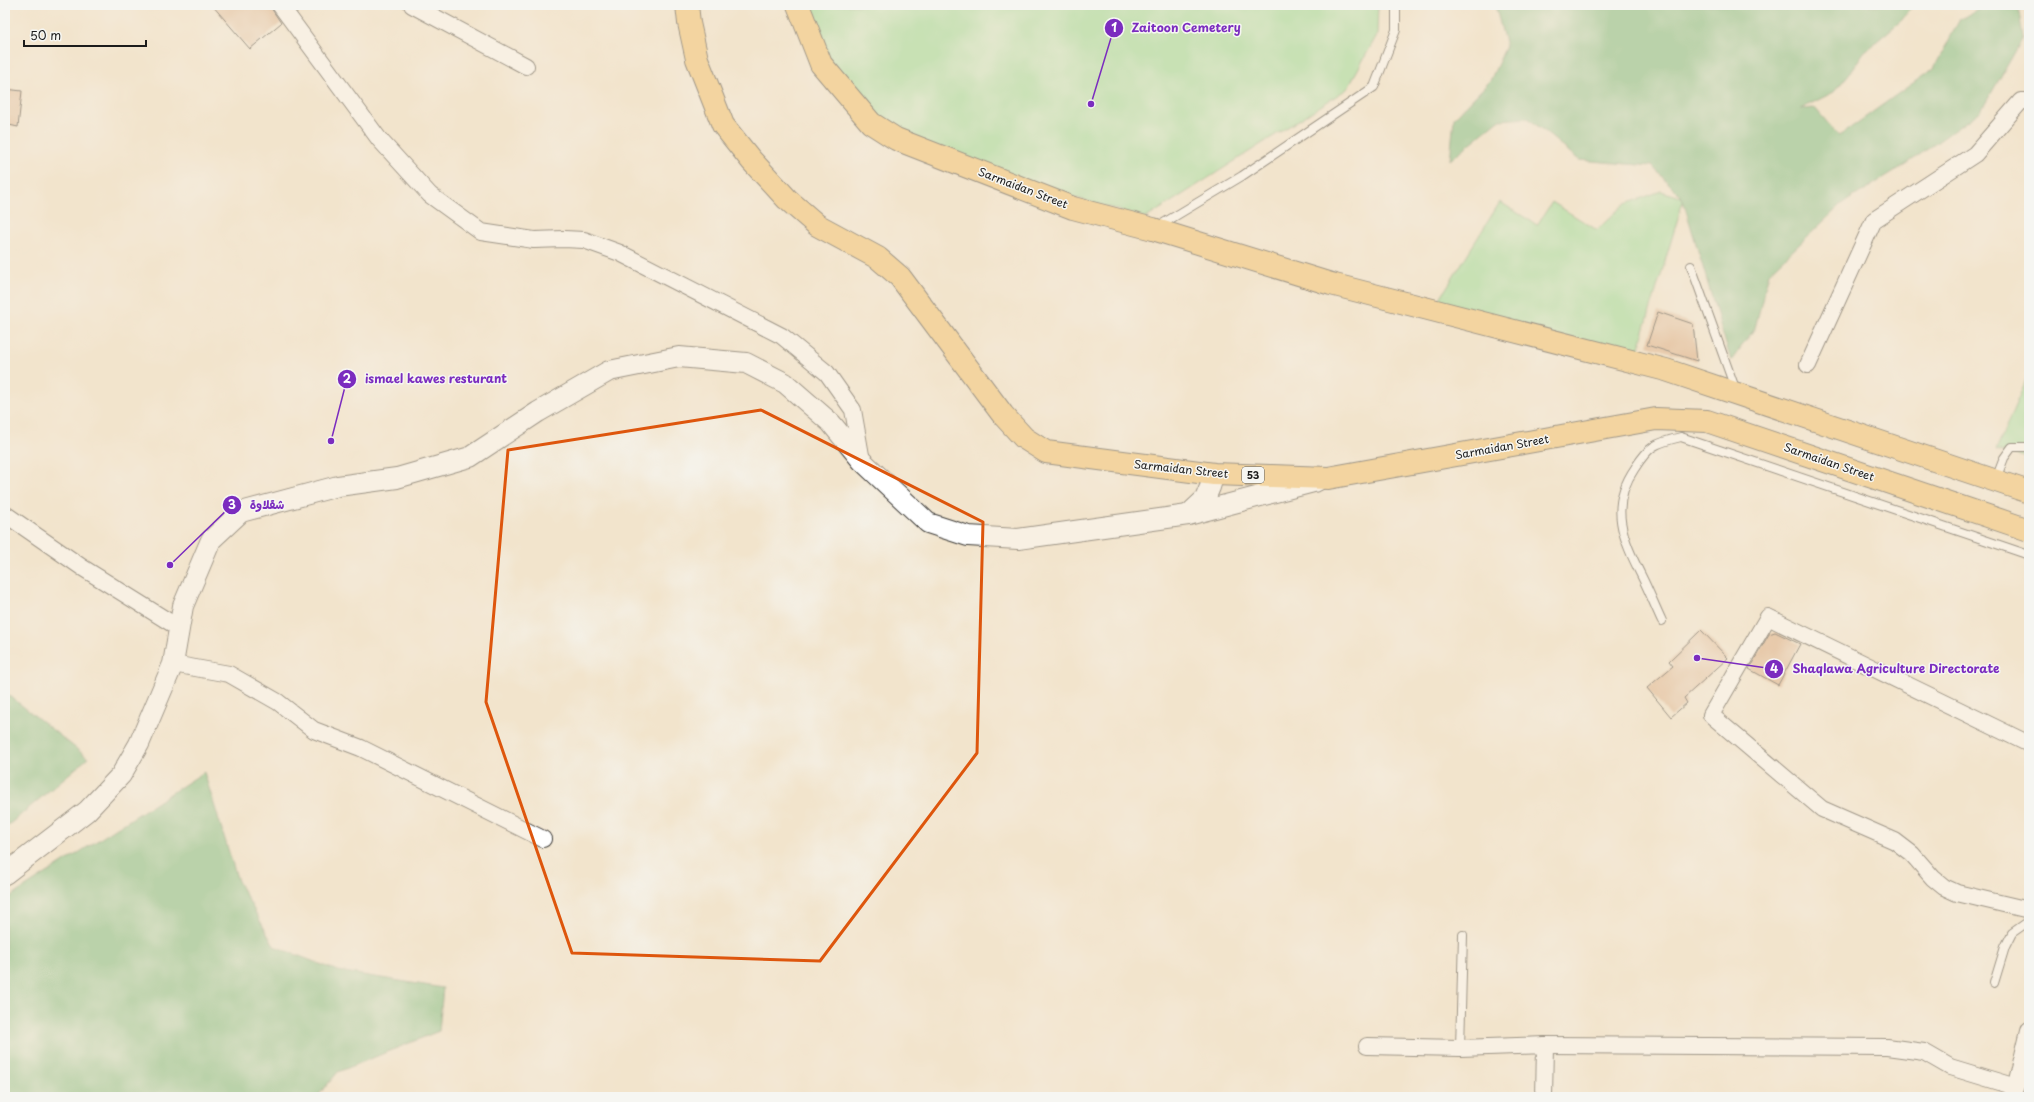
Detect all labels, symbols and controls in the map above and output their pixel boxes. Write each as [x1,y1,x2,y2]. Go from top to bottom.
callout: Zaitoon Cemetery [1104,16,1249,40]
text: 1 [1111,18,1117,36]
text: Zaitoon Cemetery [1131,18,1241,36]
scale bar [24,22,146,48]
text: 50 m [30,26,61,44]
street label: Sarmaidan Street [976,163,1071,213]
callout: ismael kawes resturant [337,367,515,391]
text: 2 [343,369,352,387]
text: ismael kawes resturant [365,369,507,387]
street label: Sarmaidan Street [1454,430,1551,463]
street label: Sarmaidan Street [1782,438,1877,485]
street label: Sarmaidan Street [1133,455,1230,482]
road number: 53 [1242,467,1264,483]
callout: شقلاوة [222,493,293,517]
text: 3 [228,495,236,513]
text: شقلاوة [250,495,284,513]
callout: Shaqlawa Agriculture Directorate [1764,657,2007,681]
text: 4 [1770,659,1778,677]
text: Shaqlawa Agriculture Directorate [1792,659,2000,677]

